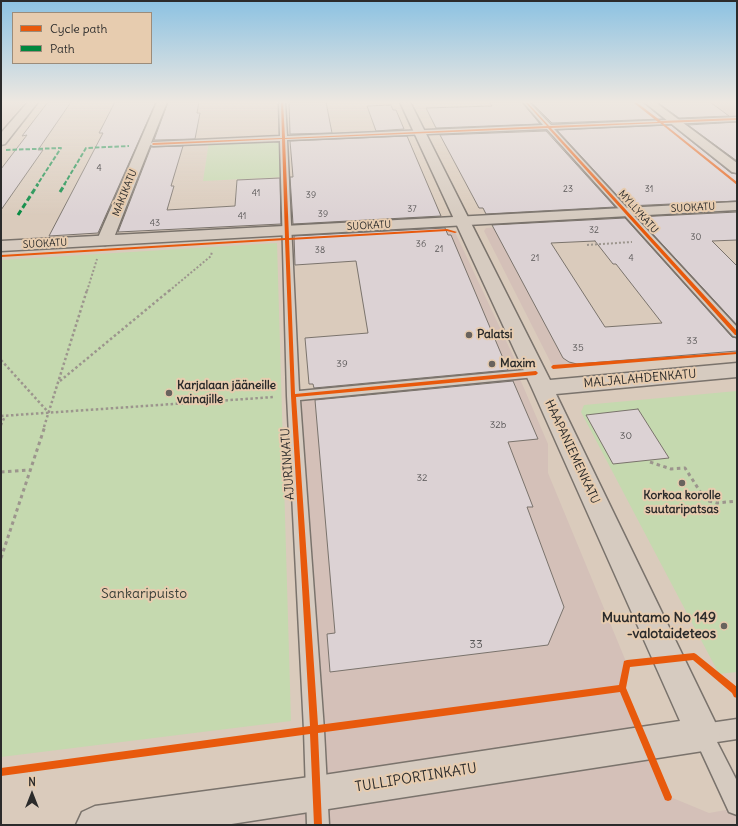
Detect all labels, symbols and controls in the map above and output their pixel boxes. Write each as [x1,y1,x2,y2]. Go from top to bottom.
legend [12,12,152,64]
text: Cycle path [50,21,107,36]
text: Path [50,41,75,56]
house number: 4 [96,163,102,173]
street label: MÄKIKATU [110,168,140,218]
house number: 23 [563,184,573,194]
house number: 31 [645,184,653,194]
house number: 41 [252,188,260,198]
street label: MYLLYKATU [616,188,660,236]
house number: 39 [306,190,316,200]
street label: SUOKATU [671,201,715,215]
house number: 37 [407,204,417,214]
house number: 39 [318,209,328,219]
house number: 41 [238,211,246,221]
house number: 43 [150,218,160,228]
street label: SUOKATU [347,219,391,233]
house number: 32 [589,225,599,235]
house number: 30 [690,232,702,242]
street label: SUOKATU [23,237,67,251]
house number: 36 [416,239,426,249]
house number: 21 [435,244,443,254]
house number: 38 [315,245,325,255]
house number: 21 [531,253,539,263]
house number: 4 [628,253,634,263]
place label: Palatsi [477,328,513,342]
marker: Palatsi [464,330,474,340]
house number: 33 [686,335,698,347]
house number: 35 [572,342,584,354]
place label: Maxim [500,357,536,371]
house number: 39 [336,358,348,370]
marker: Maxim [487,359,497,369]
street label: MALJALAHDENKATU [583,367,697,391]
place label: Karjalaan jääneille vainajille [177,379,276,407]
marker: Karjalaan jääneille vainajille [164,388,174,398]
street label: HAAPANIEMENKATU [542,398,602,506]
house number: 32b [490,419,506,431]
street label: AJURINKATU [278,427,298,501]
house number: 30 [620,430,632,442]
house number: 32 [416,472,428,484]
marker: Korkoa korolle suutaripatsas [677,478,687,488]
place label: Korkoa korolle suutaripatsas [643,489,721,517]
park label: Sankaripuisto [101,586,187,602]
place label: Muuntamo No 149 -valotaideteos [602,610,716,642]
marker: Muuntamo No 149 -valotaideteos [719,621,729,631]
house number: 33 [469,638,483,652]
street label: TULLIPORTINKATU [354,760,478,796]
north arrow [12,774,52,814]
text: N [28,775,36,789]

